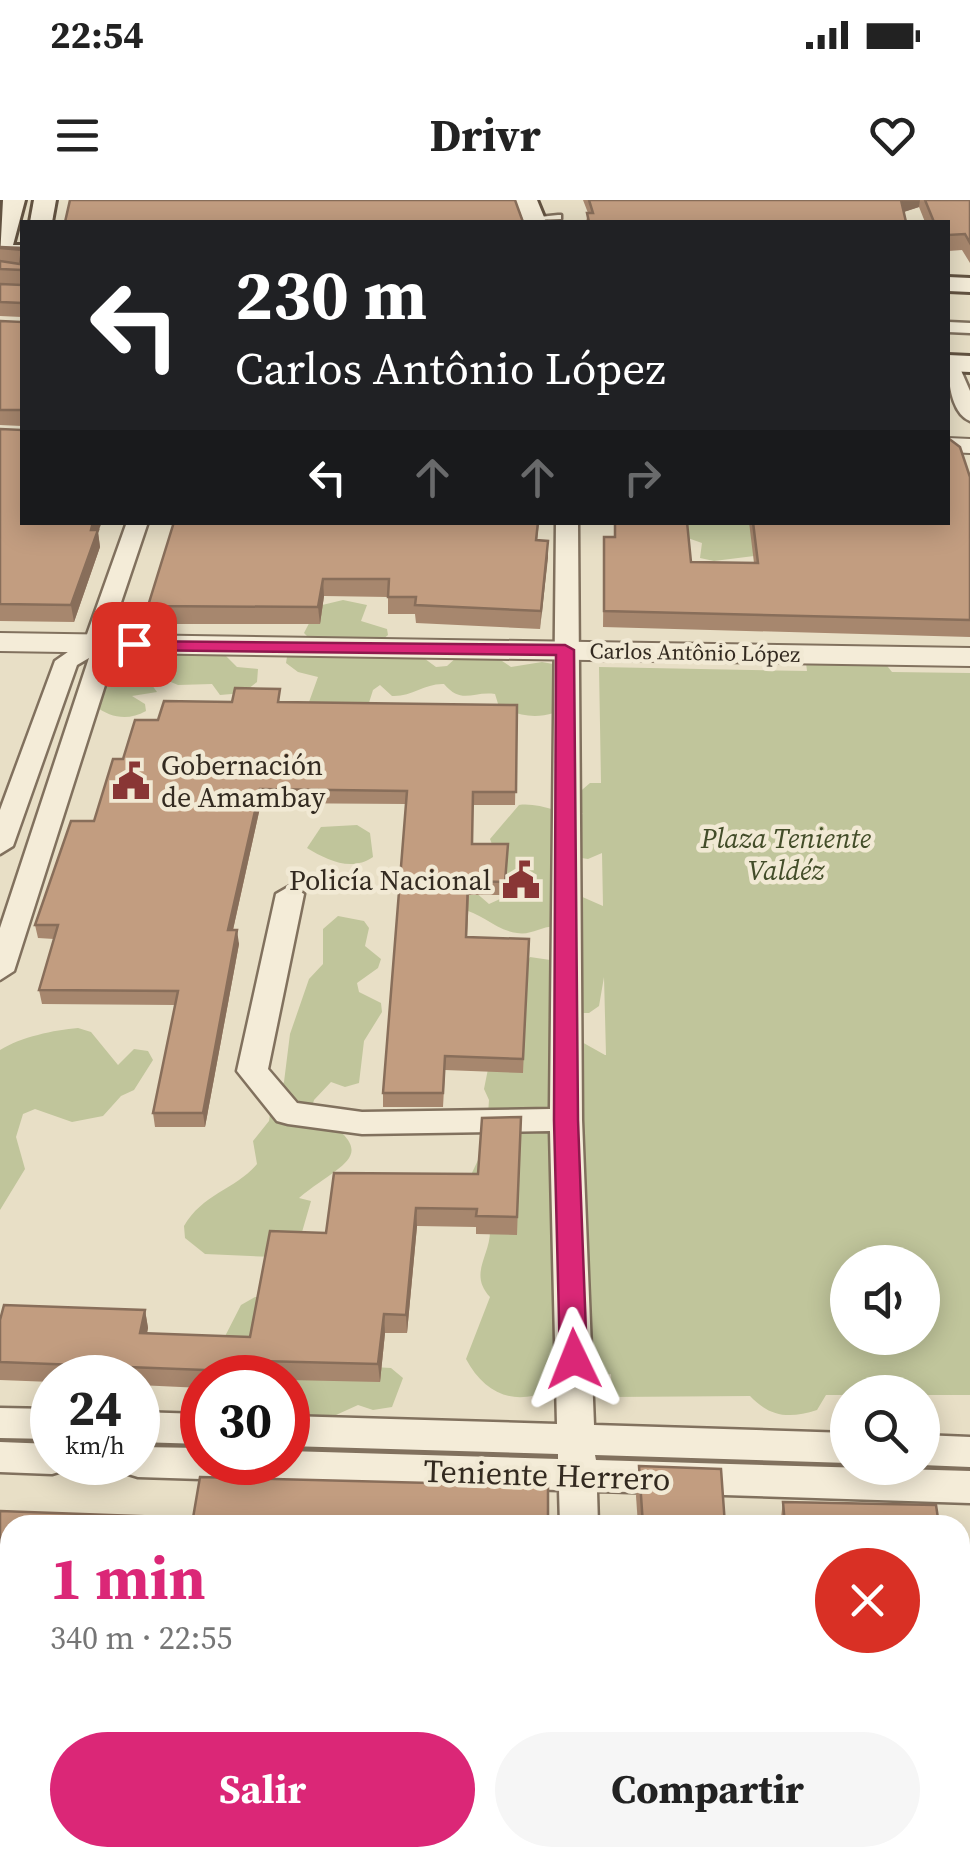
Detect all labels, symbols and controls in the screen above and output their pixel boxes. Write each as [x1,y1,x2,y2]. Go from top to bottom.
text: 22:54 [50,9,144,61]
text: Drivr [429,104,541,166]
icon: menu [50,108,105,163]
icon: heart [865,108,920,163]
text: 230 m [235,246,427,342]
icon: left [70,260,200,390]
text: Carlos Antônio López [235,337,666,399]
icon: left [300,450,355,505]
icon: ahead [405,450,460,505]
icon: ahead [510,450,565,505]
icon: right [615,450,670,505]
pin [92,602,177,687]
icon: arrive [107,617,162,672]
street label: Carlos Antônio López [589,635,801,669]
place label: Gobernación de Amambay [161,746,326,816]
public building icon: Gobernación de Amambay [110,760,152,802]
park label: Plaza Teniente Valdéz [700,819,872,889]
public building icon: Policía Nacional [500,859,542,901]
place label: Policía Nacional [289,861,491,899]
map controls [830,1245,940,1485]
button: sound [830,1245,940,1355]
position arrow [522,1307,626,1411]
speed limit sign: 30 [180,1355,310,1485]
text: 24 [68,1373,122,1442]
button: search [830,1375,940,1485]
text: km/h [65,1428,125,1462]
street label: Teniente Herrero [423,1449,671,1501]
text: 1 min [50,1537,206,1619]
button: close [815,1548,920,1653]
text: 340 m · 22:55 [50,1616,232,1660]
button: Salir [50,1732,475,1847]
button: Compartir [495,1732,920,1847]

